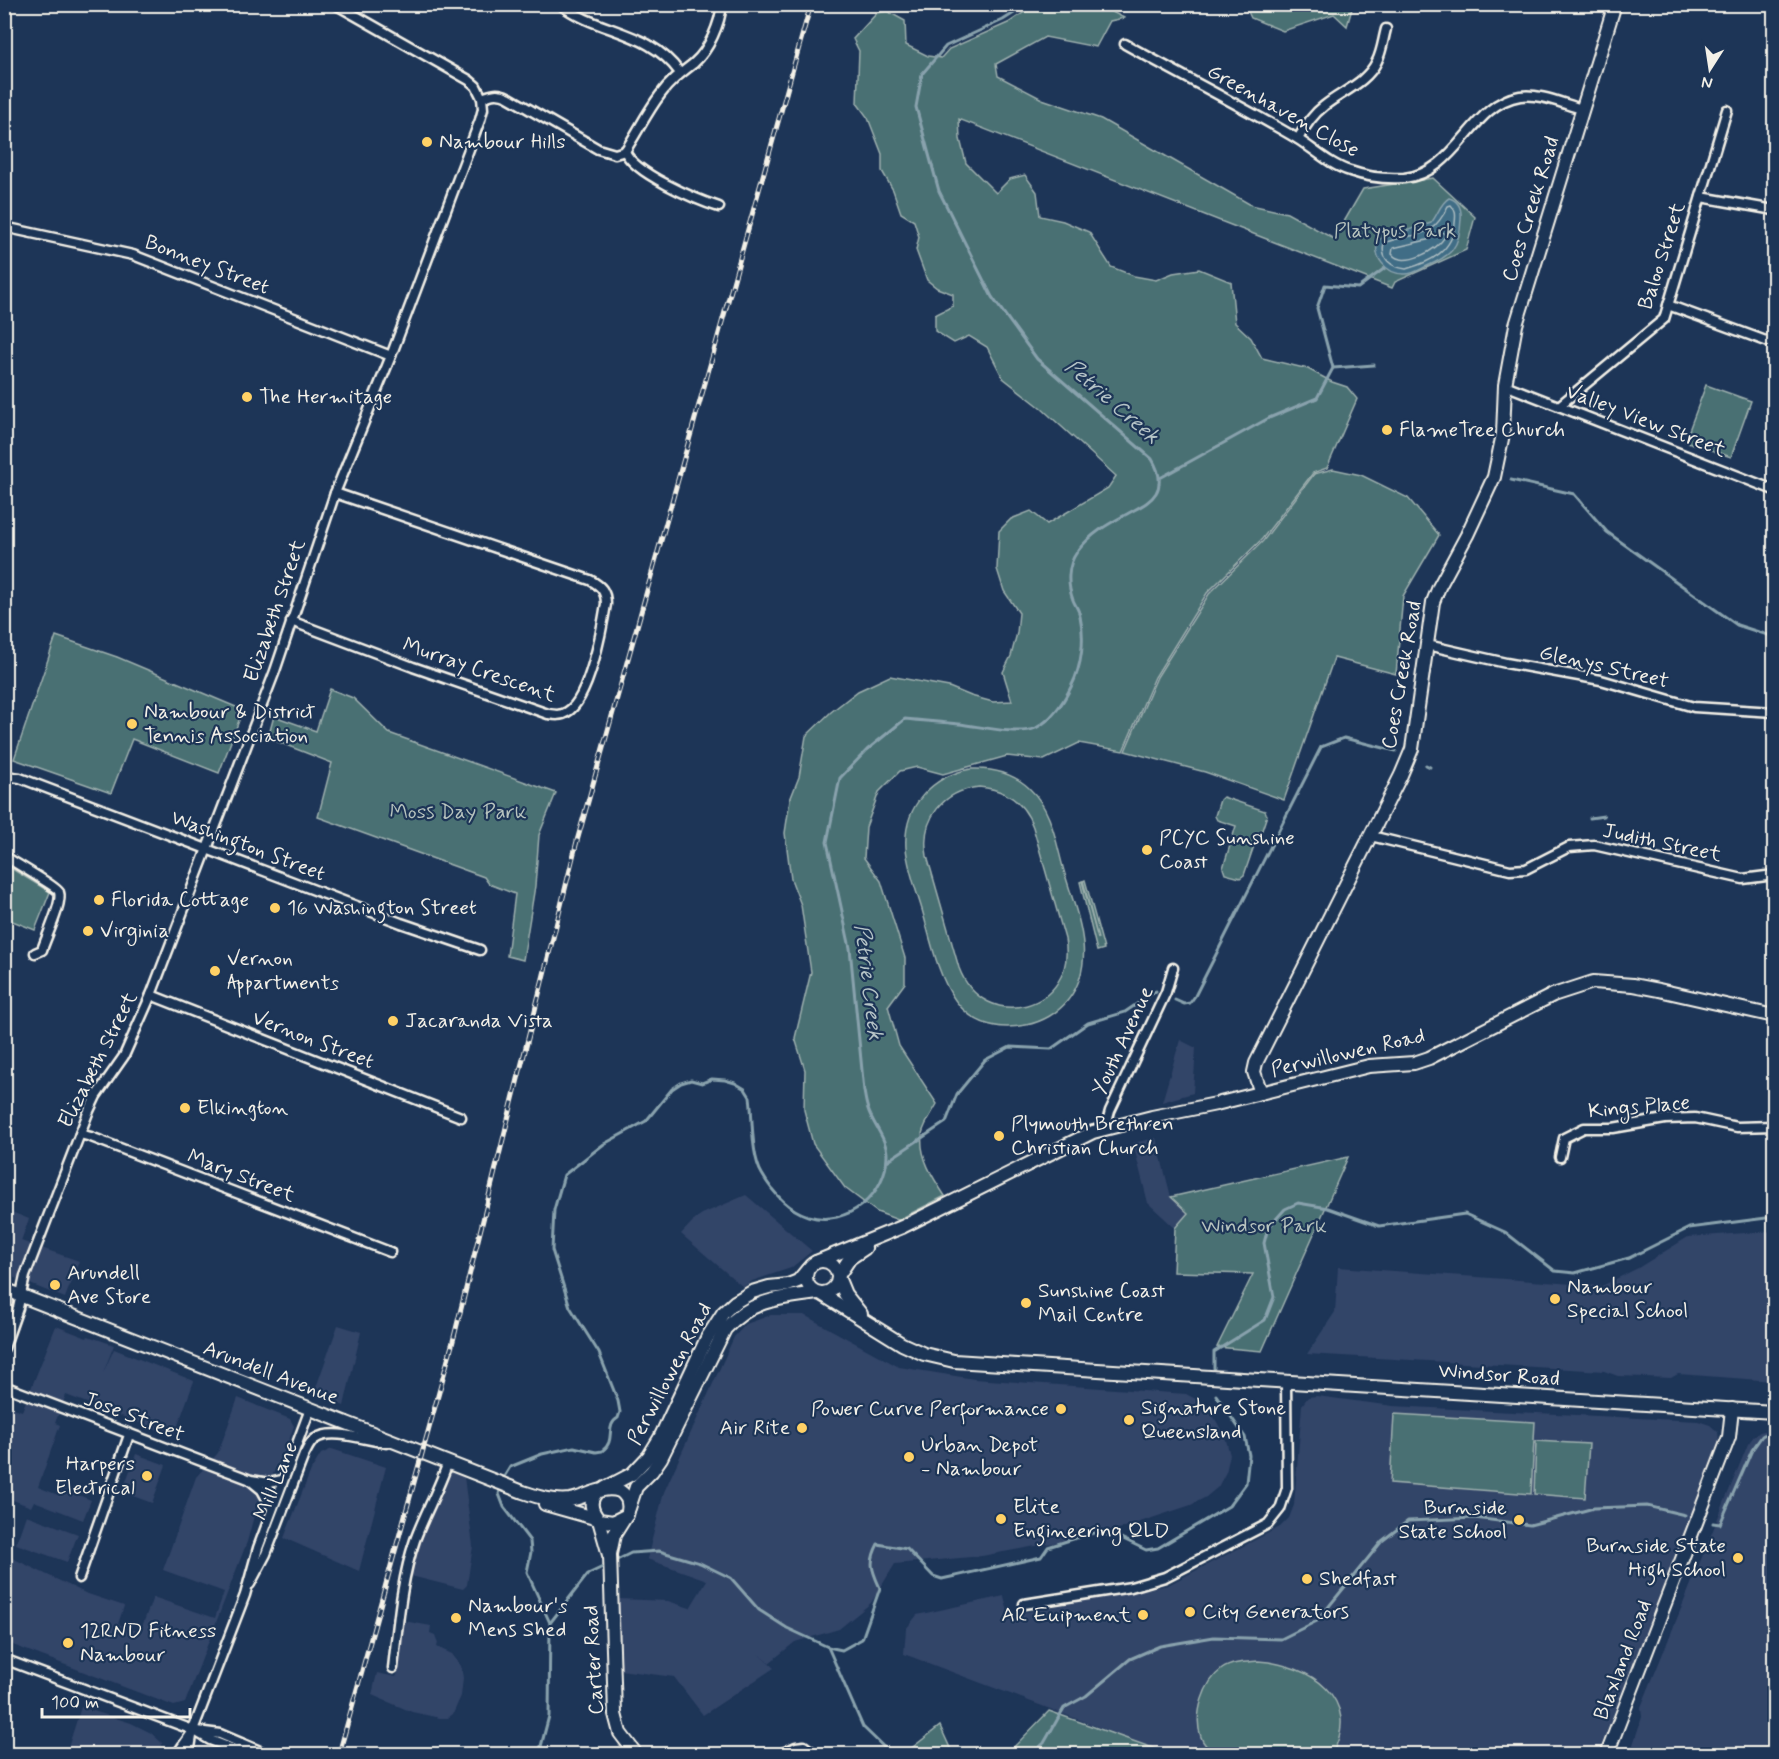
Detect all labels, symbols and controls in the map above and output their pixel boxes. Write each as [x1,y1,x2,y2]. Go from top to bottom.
north arrow [1680,39,1740,99]
street label: Greenhaven Close [1202,58,1364,164]
text: N [1700,71,1715,94]
place label: Nambour Hills [439,128,566,156]
street label: Coes Creek Road [1496,133,1566,285]
marker: Nambour Hills [420,135,434,149]
street label: Baloo Street [1632,198,1693,313]
park label: Platypus Park [1334,217,1456,245]
street label: Bonney Street [141,228,274,302]
water label: Petrie Creek [1059,353,1165,451]
street label: Valley View Street [1562,378,1731,465]
place label: The Hermitage [259,383,392,411]
marker: The Hermitage [240,390,254,404]
place label: FlameTree Church [1399,416,1565,444]
marker: FlameTree Church [1380,423,1394,437]
street label: Elizabeth Street [237,535,313,686]
street label: Coes Creek Road [1375,598,1429,752]
street label: Murray Crescent [399,631,560,709]
street label: Glenys Street [1537,639,1672,696]
place label: Nambour & District Tennis Association [144,698,316,750]
marker: Nambour & District Tennis Association [125,717,139,731]
park label: Moss Day Park [389,798,527,826]
street label: Washington Street [166,804,329,890]
street label: Judith Street [1600,817,1725,869]
place label: PCYC Sunshine Coast [1159,824,1295,876]
marker: PCYC Sunshine Coast [1140,843,1154,857]
place label: Florida Cottage [111,886,249,914]
marker: Florida Cottage [92,893,106,907]
place label: 16 Washington Street [287,894,477,924]
marker: 16 Washington Street [268,901,282,915]
place label: Virginia [100,917,169,946]
water label: Petrie Creek [847,922,889,1042]
marker: Virginia [81,924,95,938]
place label: Vernon Appartments [227,945,339,998]
marker: Vernon Appartments [208,964,222,978]
street label: Youth Avenue [1085,982,1161,1100]
street label: Elizabeth Street [52,986,145,1133]
street label: Vernon Street [248,1004,378,1076]
place label: Jacaranda Vista [405,1007,553,1035]
marker: Jacaranda Vista [386,1014,400,1028]
street label: Perwillowen Road [1268,1022,1428,1084]
street label: Kings Place [1587,1089,1691,1126]
place label: Elkington [197,1094,289,1122]
marker: Elkington [178,1101,192,1115]
place label: Plymouth Brethren Christian Church [1011,1110,1174,1162]
marker: Plymouth Brethren Christian Church [992,1129,1006,1143]
street label: Mary Street [183,1143,300,1210]
park label: Windsor Park [1201,1212,1327,1240]
place label: Arundell Ave Store [67,1259,151,1311]
place label: Nambour Special School [1567,1273,1688,1325]
place label: Sunshine Coast Mail Centre [1038,1277,1166,1329]
marker: Arundell Ave Store [48,1278,62,1292]
marker: Nambour Special School [1548,1292,1562,1306]
marker: Sunshine Coast Mail Centre [1019,1296,1033,1310]
street label: Perwillowen Road [621,1298,719,1450]
street label: Arundell Avenue [199,1334,343,1412]
street label: Windsor Road [1437,1357,1561,1393]
street label: Jose Street [80,1385,189,1449]
place label: Signature Stone Queensland [1141,1394,1286,1446]
place label: Power Curve Performance [811,1395,1049,1425]
marker: Power Curve Performance [1054,1402,1068,1416]
marker: Signature Stone Queensland [1122,1413,1136,1427]
place label: Air Rite [720,1414,790,1442]
marker: Air Rite [795,1421,809,1435]
place label: Urban Depot - Nambour [921,1431,1038,1483]
street label: Mill Lane [247,1437,305,1525]
place label: Harpers Electrical [55,1450,135,1502]
marker: Urban Depot - Nambour [902,1450,916,1464]
marker: Harpers Electrical [140,1469,154,1483]
place label: Elite Engineering QLD [1013,1493,1170,1547]
place label: Burnside State School [1399,1494,1507,1546]
marker: Elite Engineering QLD [994,1512,1008,1526]
marker: Burnside State School [1512,1513,1526,1527]
place label: Burnside State High School [1586,1532,1726,1586]
marker: Burnside State High School [1731,1551,1745,1565]
place label: Shedfast [1319,1565,1397,1593]
marker: Shedfast [1300,1572,1314,1586]
place label: Nambour's Mens Shed [468,1592,568,1644]
street label: Blaxland Road [1587,1596,1659,1724]
place label: City Generators [1202,1598,1349,1626]
place label: AR Euipment [1001,1601,1132,1629]
street label: Carter Road [577,1604,611,1716]
marker: City Generators [1183,1605,1197,1619]
marker: AR Euipment [1136,1608,1150,1622]
marker: Nambour's Mens Shed [449,1611,463,1625]
place label: 12RND Fitness Nambour [80,1617,216,1669]
marker: 12RND Fitness Nambour [61,1636,75,1650]
scale bar [42,1681,190,1719]
text: 100 m [51,1691,99,1715]

